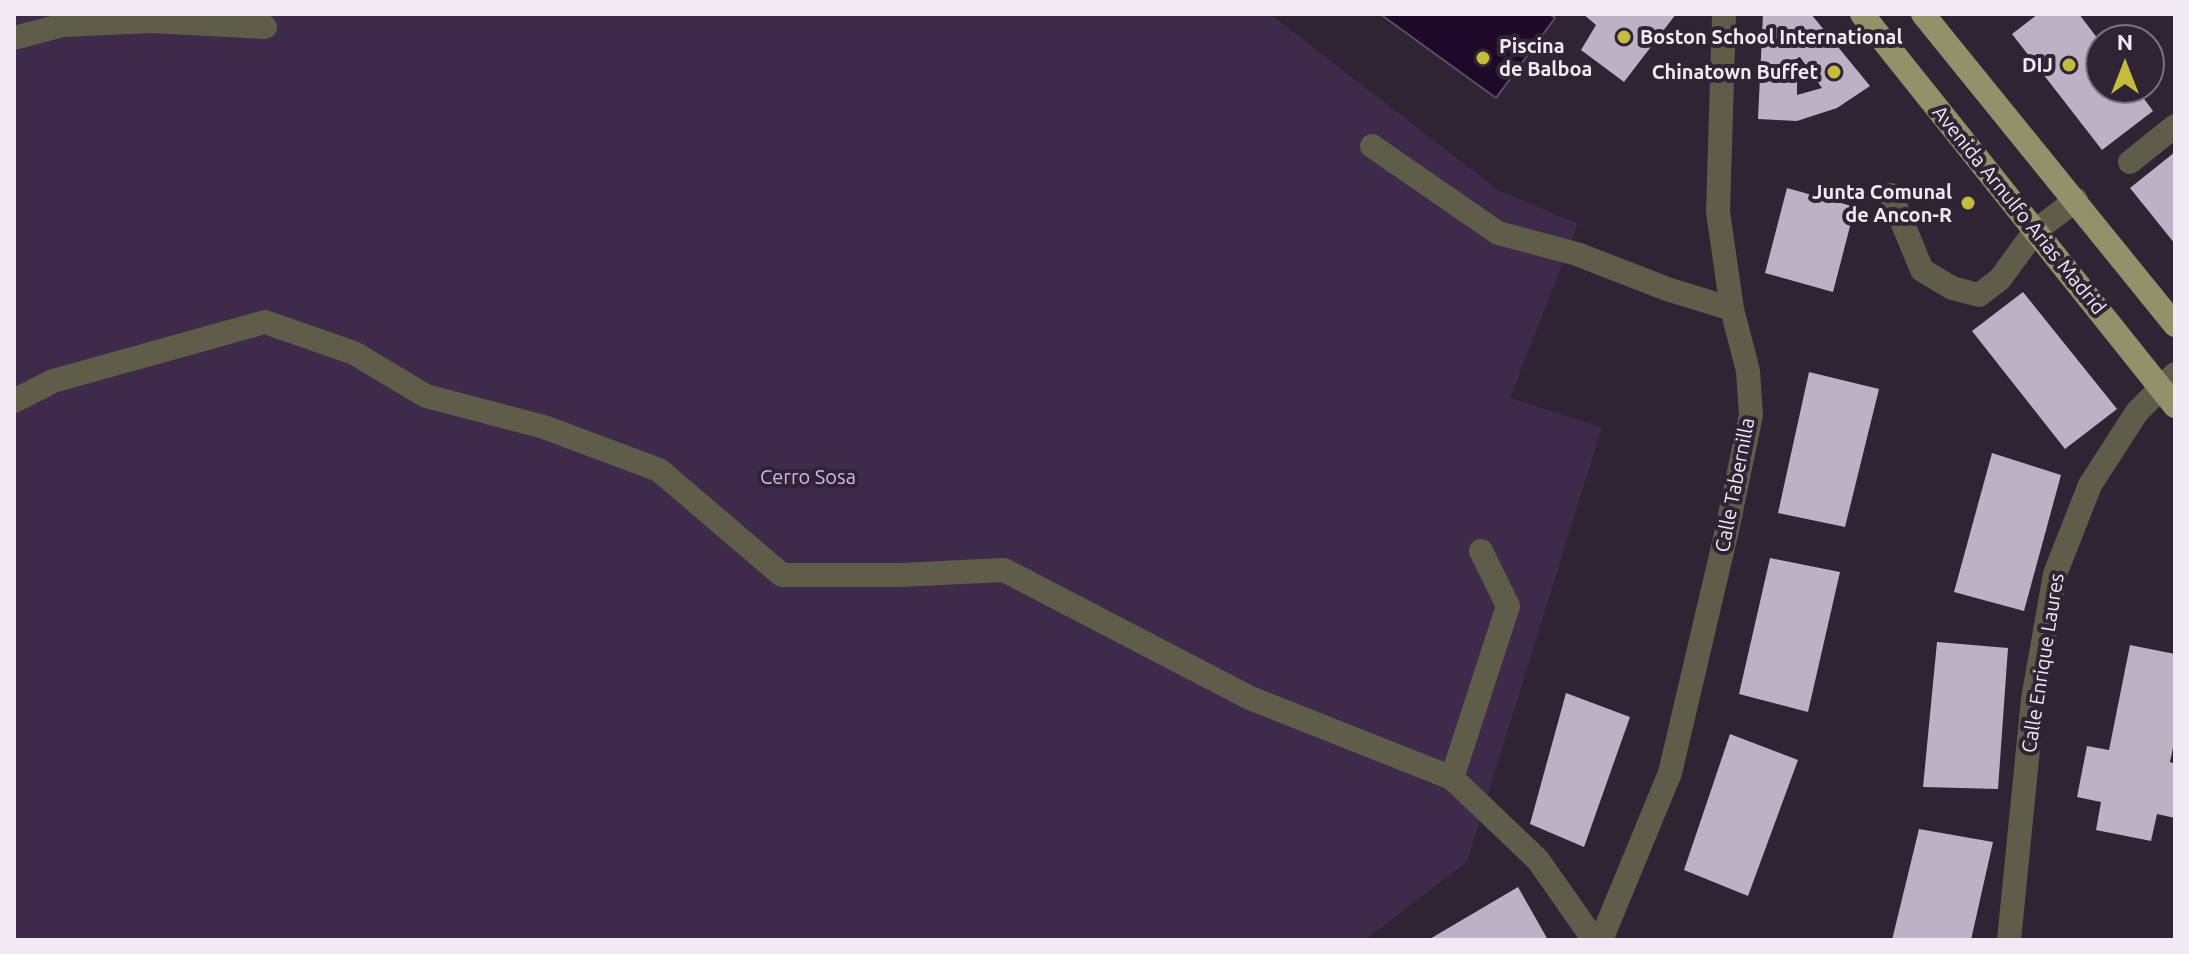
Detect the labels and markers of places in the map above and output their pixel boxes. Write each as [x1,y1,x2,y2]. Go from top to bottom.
place label: Boston School International [1640,25,1902,49]
marker: Boston School International [1615,28,1633,46]
place label: Piscina de Balboa [1499,34,1592,81]
marker: Piscina de Balboa [1474,49,1492,67]
place label: DIJ [2022,53,2053,77]
marker: DIJ [2060,56,2078,74]
place label: Chinatown Buffet [1652,60,1818,84]
marker: Chinatown Buffet [1825,63,1843,81]
place label: Junta Comunal de Ancon-R [1812,180,1952,227]
marker: Junta Comunal de Ancon-R [1959,194,1977,212]

